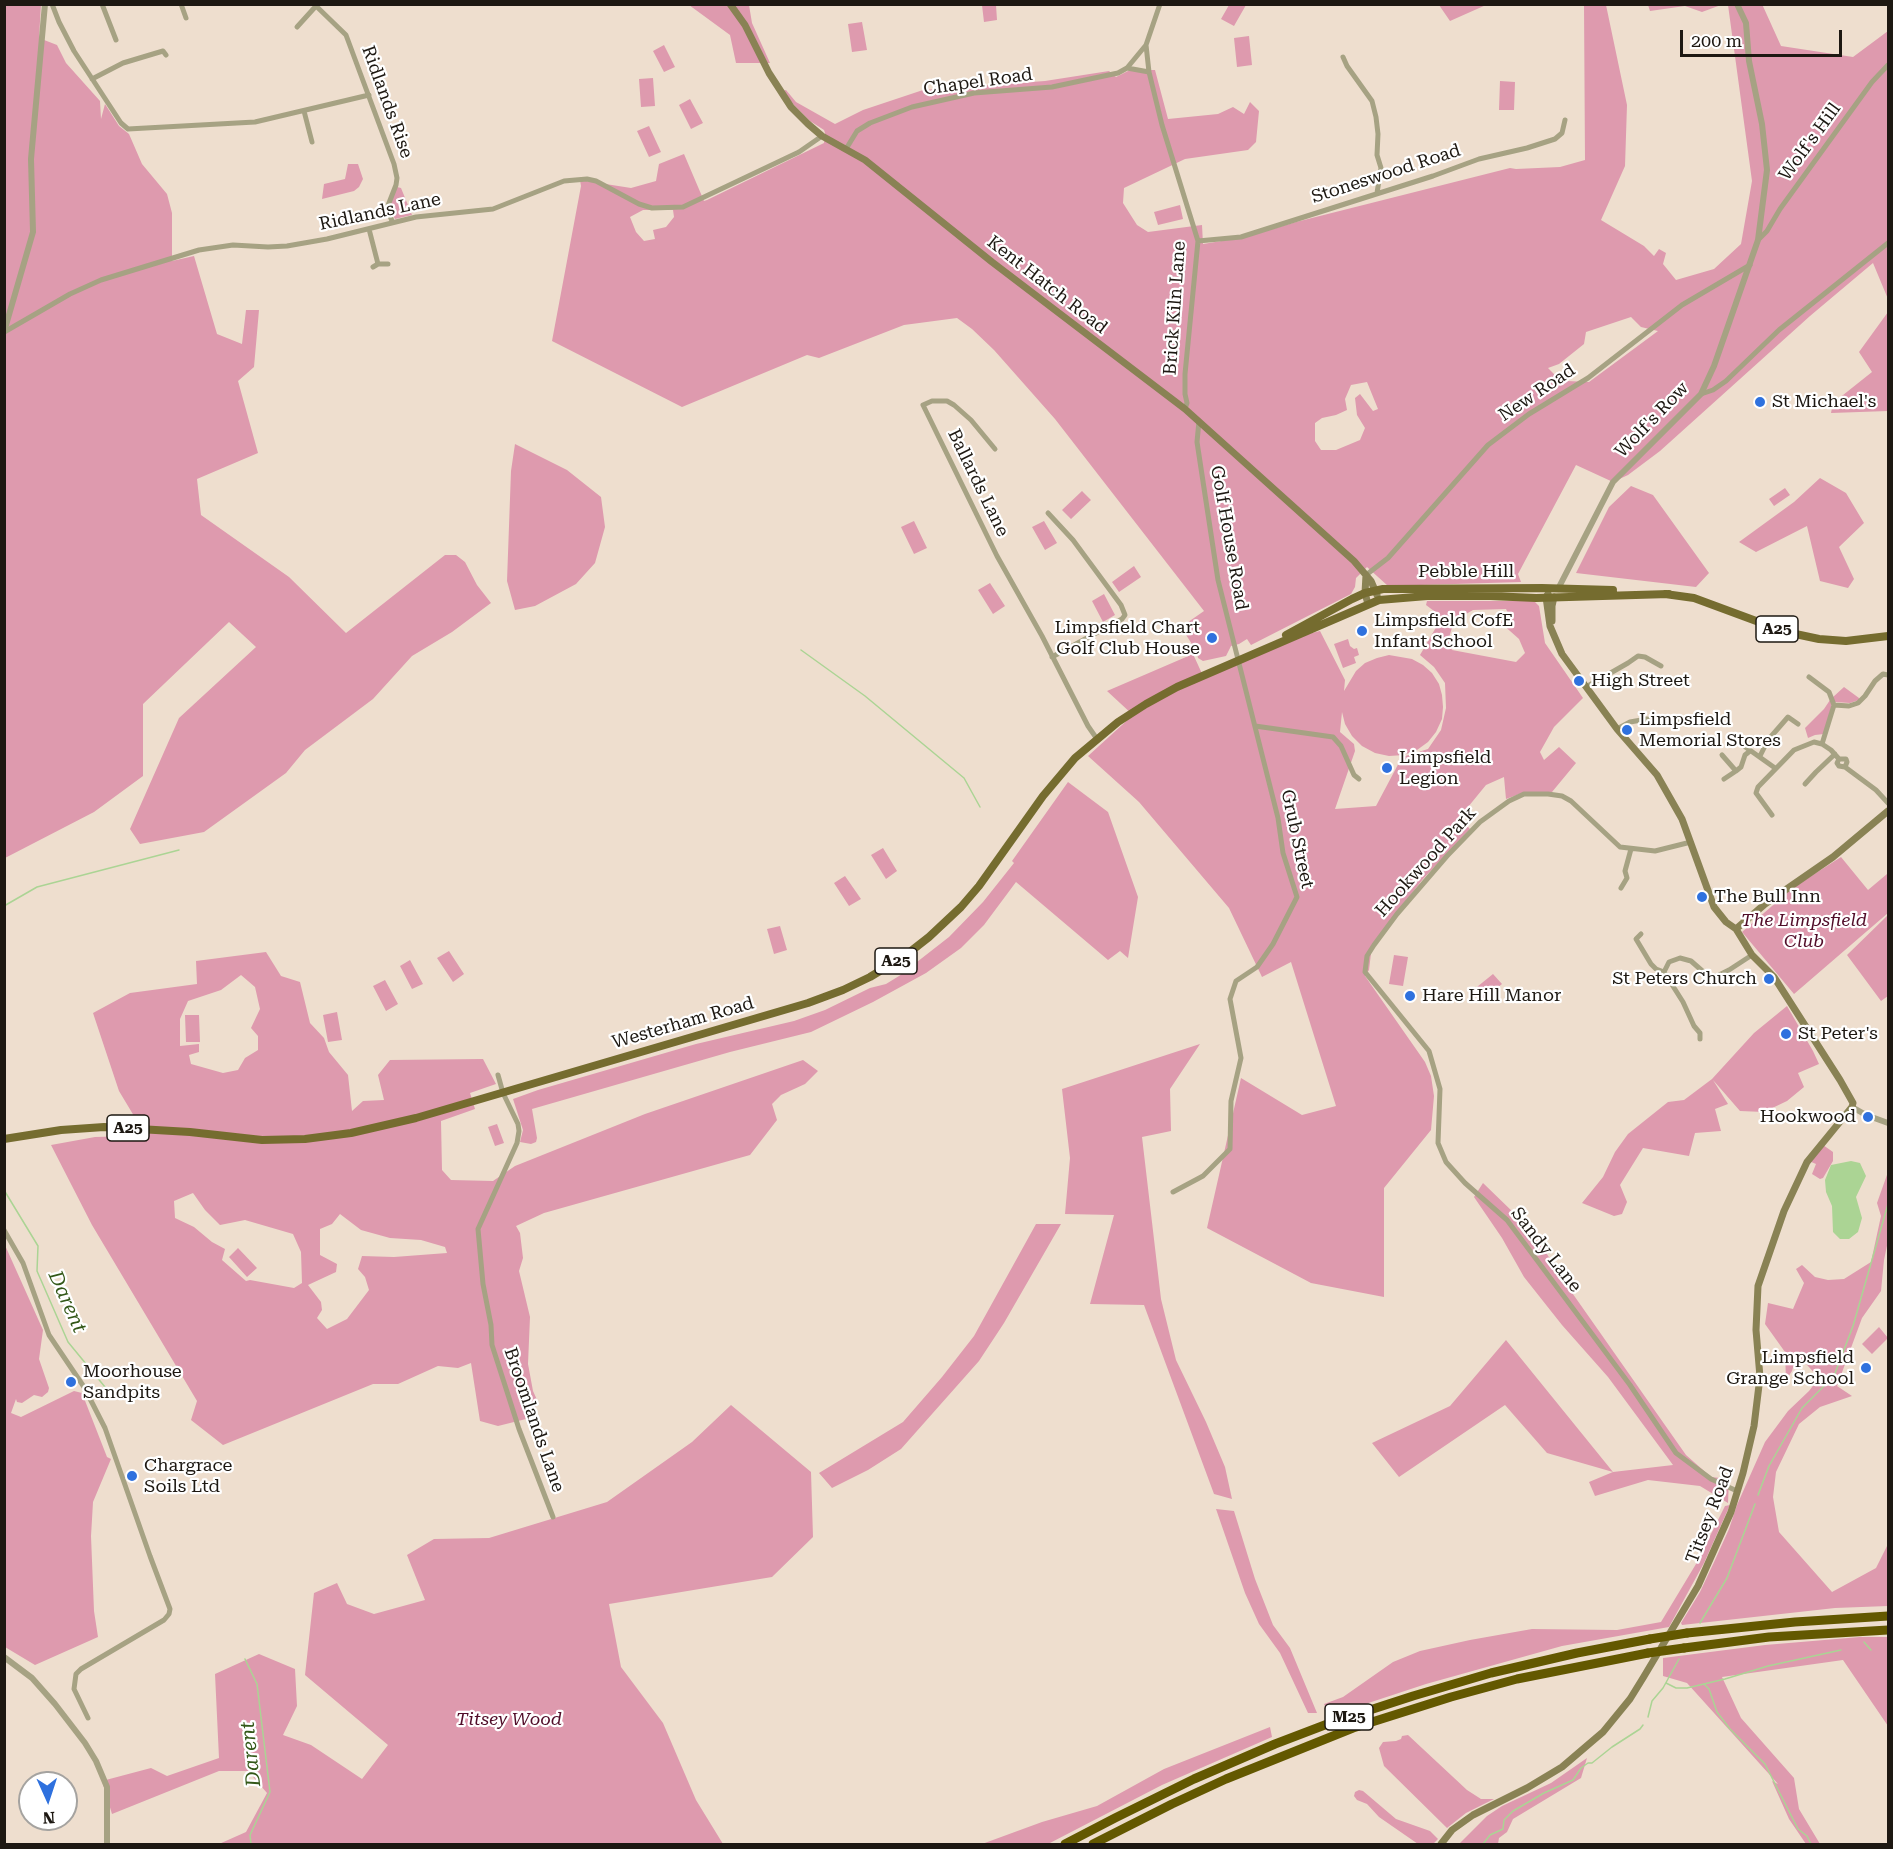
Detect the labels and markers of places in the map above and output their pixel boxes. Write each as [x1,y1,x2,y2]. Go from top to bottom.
place label: St Michael's [1772,391,1876,413]
marker: St Michael's [1753,395,1767,409]
place label: Limpsfield CofE Infant School [1374,610,1513,652]
place label: Limpsfield Chart Golf Club House [1054,617,1200,660]
marker: Limpsfield CofE Infant School [1355,624,1369,638]
marker: Limpsfield Chart Golf Club House [1205,631,1219,645]
place label: High Street [1591,670,1690,692]
marker: High Street [1572,674,1586,688]
place label: Limpsfield Memorial Stores [1639,709,1781,752]
marker: Limpsfield Memorial Stores [1620,723,1634,737]
place label: Limpsfield Legion [1399,747,1491,789]
marker: Limpsfield Legion [1380,761,1394,775]
place label: The Bull Inn [1714,886,1821,908]
marker: The Bull Inn [1695,890,1709,904]
place label: St Peters Church [1612,968,1757,990]
marker: St Peters Church [1762,972,1776,986]
place label: Hare Hill Manor [1422,985,1561,1007]
marker: Hare Hill Manor [1403,989,1417,1003]
place label: St Peter's [1798,1023,1878,1045]
marker: St Peter's [1779,1027,1793,1041]
place label: Hookwood [1760,1106,1856,1128]
marker: Hookwood [1861,1110,1875,1124]
place label: Limpsfield Grange School [1726,1347,1854,1390]
place label: Moorhouse Sandpits [83,1361,182,1404]
marker: Limpsfield Grange School [1859,1361,1873,1375]
marker: Moorhouse Sandpits [64,1375,78,1389]
place label: Chargrace Soils Ltd [144,1455,232,1498]
marker: Chargrace Soils Ltd [125,1469,139,1483]

